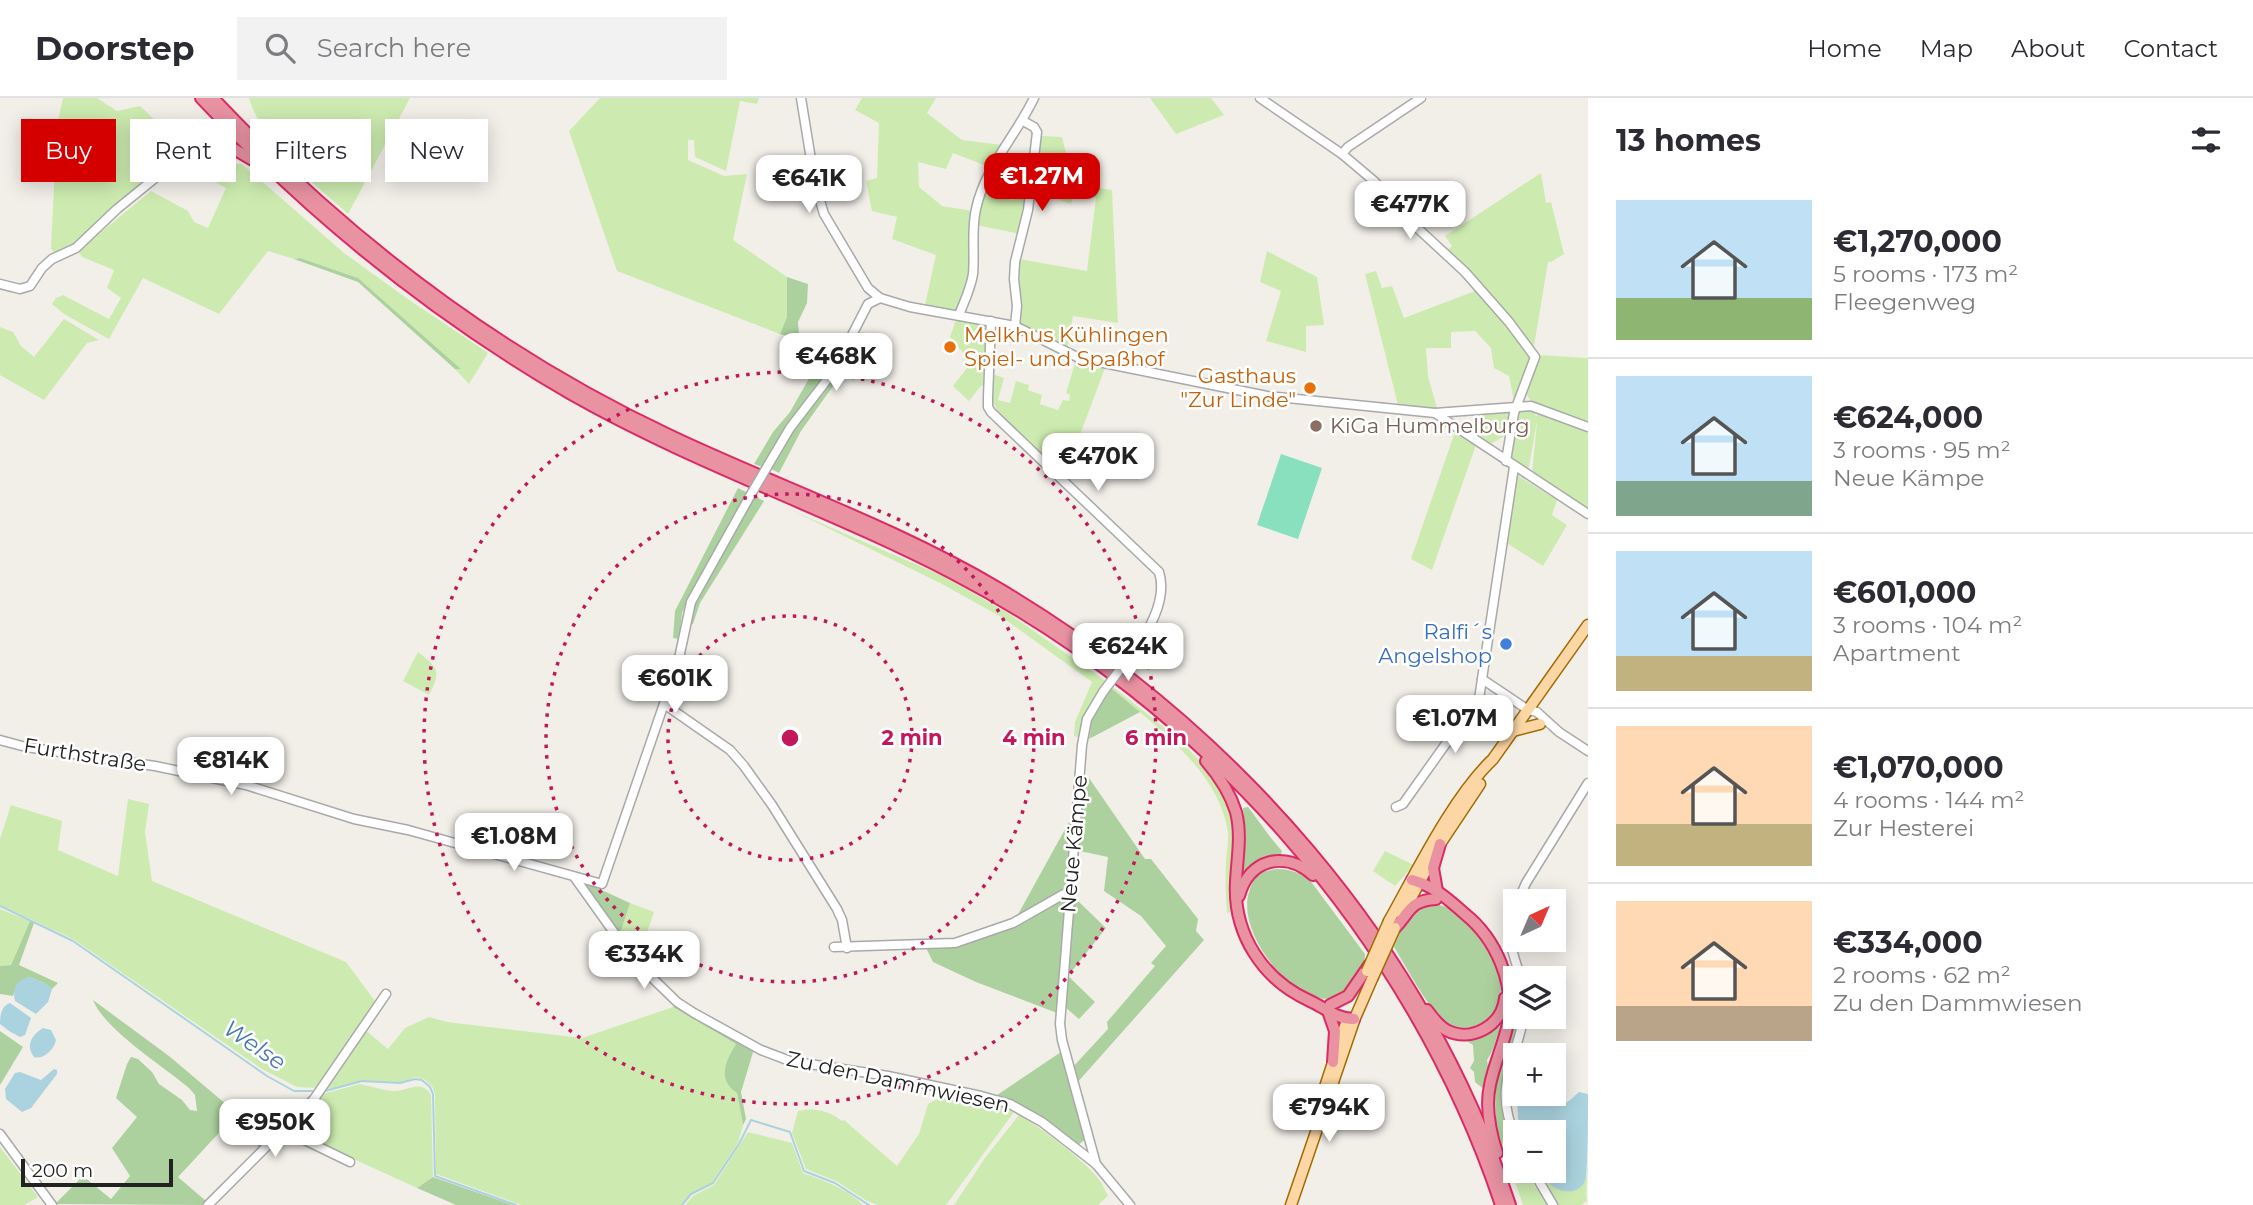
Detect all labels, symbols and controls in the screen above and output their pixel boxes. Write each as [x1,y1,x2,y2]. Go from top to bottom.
search box [237,17,727,80]
text: Doorstep [35,28,195,68]
icon: search [261,29,299,67]
text: Search here [317,32,471,64]
text: Home [1807,34,1882,63]
text: Map [1920,34,1973,63]
text: About [2011,34,2085,63]
text: Contact [2123,34,2218,63]
chip: Buy [21,119,116,182]
chip: Rent [130,119,236,182]
chip: Filters [250,119,371,182]
chip: New [385,119,488,182]
icon: filters [2187,121,2225,159]
text: 13 homes [1616,122,1761,159]
pin: €1.27M [985,153,1099,213]
pin: €641K [760,156,858,215]
text: €1.27M [1000,162,1084,190]
text: €641K [772,164,846,192]
pin: €477K [1361,181,1459,241]
text: €477K [1371,190,1449,218]
text: €1,270,000 [1833,223,2002,260]
icon: home [1672,228,1756,312]
text: 5 rooms · 173 m² [1833,260,2018,288]
text: Fleegenweg [1833,288,1976,316]
place label: Melkhus Kühlingen Spiel- und Spaßhof [964,322,1169,371]
pin: €468K [787,334,885,393]
marker: Melkhus Kühlingen Spiel- und Spaßhof [942,339,958,355]
text: €468K [795,342,877,370]
place label: Gasthaus "Zur Linde" [1180,363,1296,412]
marker: Gasthaus "Zur Linde" [1302,380,1318,396]
text: €624,000 [1833,399,1983,436]
icon: home [1672,404,1756,488]
place label: KiGa Hummelburg [1330,413,1530,438]
marker: KiGa Hummelburg [1308,418,1324,434]
pin: €470K [1049,434,1147,493]
text: 3 rooms · 95 m² [1833,436,2011,464]
text: €470K [1058,442,1138,470]
text: Neue Kämpe [1833,464,1984,492]
text: €601,000 [1833,574,1976,611]
icon: home [1672,579,1756,663]
text: 3 rooms · 104 m² [1833,611,2022,639]
place label: Ralfi´s Angelshop [1378,619,1492,668]
pin: €624K [1079,624,1177,683]
text: €624K [1088,632,1168,660]
marker: Ralfi´s Angelshop [1498,636,1514,652]
text: Apartment [1833,639,1961,667]
pin: €601K [626,656,724,715]
text: €601K [638,664,712,692]
pin: €1.07M [1398,696,1512,755]
text: €1.07M [1412,704,1498,732]
text: 2 min [881,725,943,750]
text: 4 min [1002,725,1066,750]
text: 6 min [1125,725,1187,750]
centre of rings [778,726,802,750]
street label: Furthstraße [22,732,148,777]
pin: €814K [182,738,280,797]
text: €814K [193,746,269,774]
text: €1,070,000 [1833,749,2004,786]
icon: home [1672,754,1756,838]
street label: Neue Kämpe [1055,774,1092,914]
text: 4 rooms · 144 m² [1833,786,2025,814]
pin: €1.08M [457,814,571,873]
text: Zur Hesterei [1833,814,1974,842]
text: €1.08M [471,822,557,850]
north arrow [1503,889,1566,952]
map controls [1503,889,1566,1183]
text: €334,000 [1833,924,1983,961]
icon: home [1672,929,1756,1013]
pin: €334K [595,932,693,991]
text: €334K [605,940,683,968]
text: 2 rooms · 62 m² [1833,961,2011,989]
button: layers [1503,966,1566,1029]
text: Zu den Dammwiesen [1833,989,2082,1017]
water label: Welse [219,1014,291,1076]
button: + [1503,1043,1566,1106]
street label: Zu den Dammwiesen [784,1046,1012,1117]
pin: €794K [1280,1084,1378,1144]
text: €794K [1289,1093,1369,1121]
pin: €950K [226,1100,324,1159]
text: €950K [235,1108,315,1136]
button: − [1503,1120,1566,1183]
scale bar [21,1156,173,1188]
text: 200 m [32,1159,93,1182]

